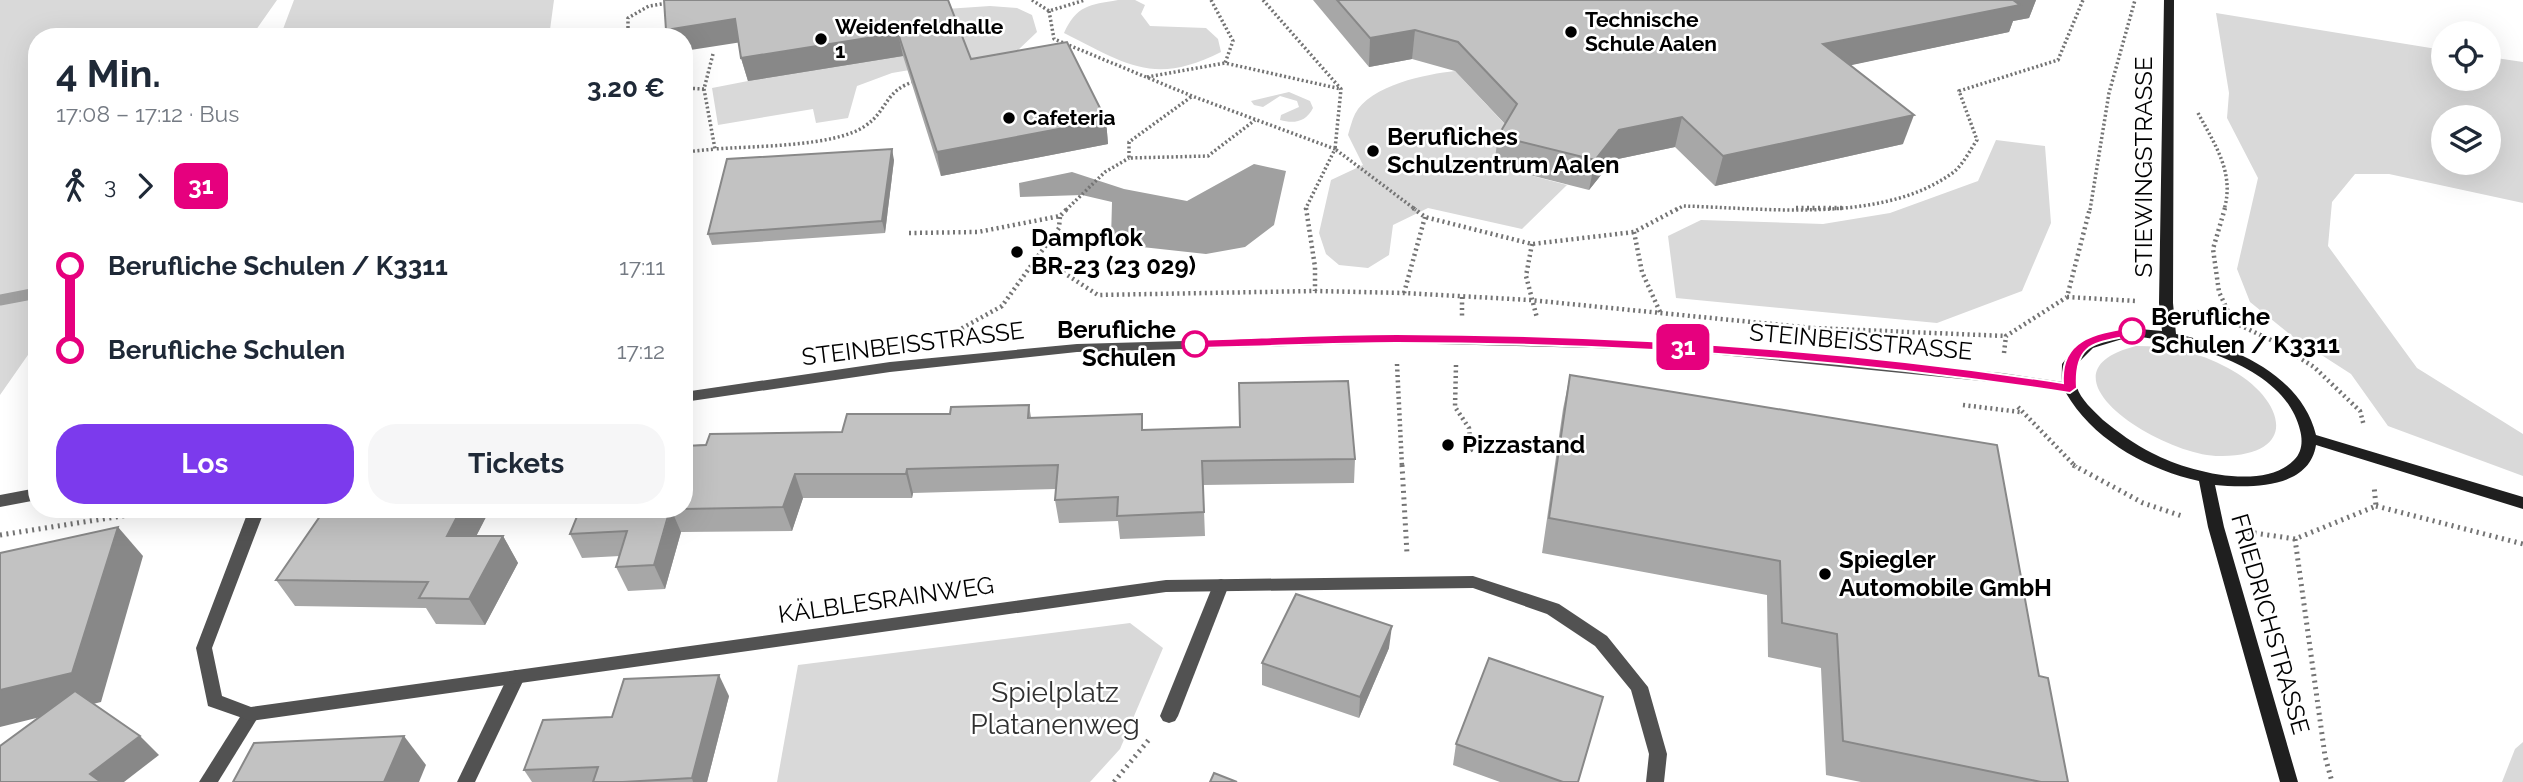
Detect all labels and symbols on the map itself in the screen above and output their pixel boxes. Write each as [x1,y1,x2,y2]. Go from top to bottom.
place label: Technische Schule Aalen [1585,7,1717,56]
place label: Weidenfeldhalle 1 [835,14,1004,63]
marker: Technische Schule Aalen [1563,24,1579,40]
marker: Weidenfeldhalle 1 [813,31,829,47]
street label: STIEWINGSTRASSE [2129,56,2158,278]
place label: Cafeteria [1023,105,1116,130]
marker: Cafeteria [1001,110,1017,126]
place label: Berufliches Schulzentrum Aalen [1387,122,1620,179]
marker: Berufliches Schulzentrum Aalen [1365,143,1381,159]
place label: Dampflok BR-23 (23 029) [1031,223,1196,280]
marker: Dampflok BR-23 (23 029) [1009,244,1025,260]
place label: Berufliche Schulen / K3311 [2151,302,2340,359]
street label: STEINBEISSTRASSE [800,315,1026,372]
place label: Berufliche Schulen [1057,315,1176,372]
street label: STEINBEISSTRASSE [1748,317,1974,366]
marker: Berufliche Schulen / K3311 [2119,318,2145,344]
line badge: 31 [1652,324,1714,370]
marker: Berufliche Schulen [1182,331,1208,357]
place label: Pizzastand [1462,430,1585,459]
marker: Pizzastand [1440,437,1456,453]
street label: FRIEDRICHSTRASSE [2225,510,2316,737]
place label: Spiegler Automobile GmbH [1839,545,2052,602]
marker: Spiegler Automobile GmbH [1817,566,1833,582]
street label: KÄLBLESRAINWEG [776,570,996,629]
park label: Spielplatz Platanenweg [970,676,1140,741]

